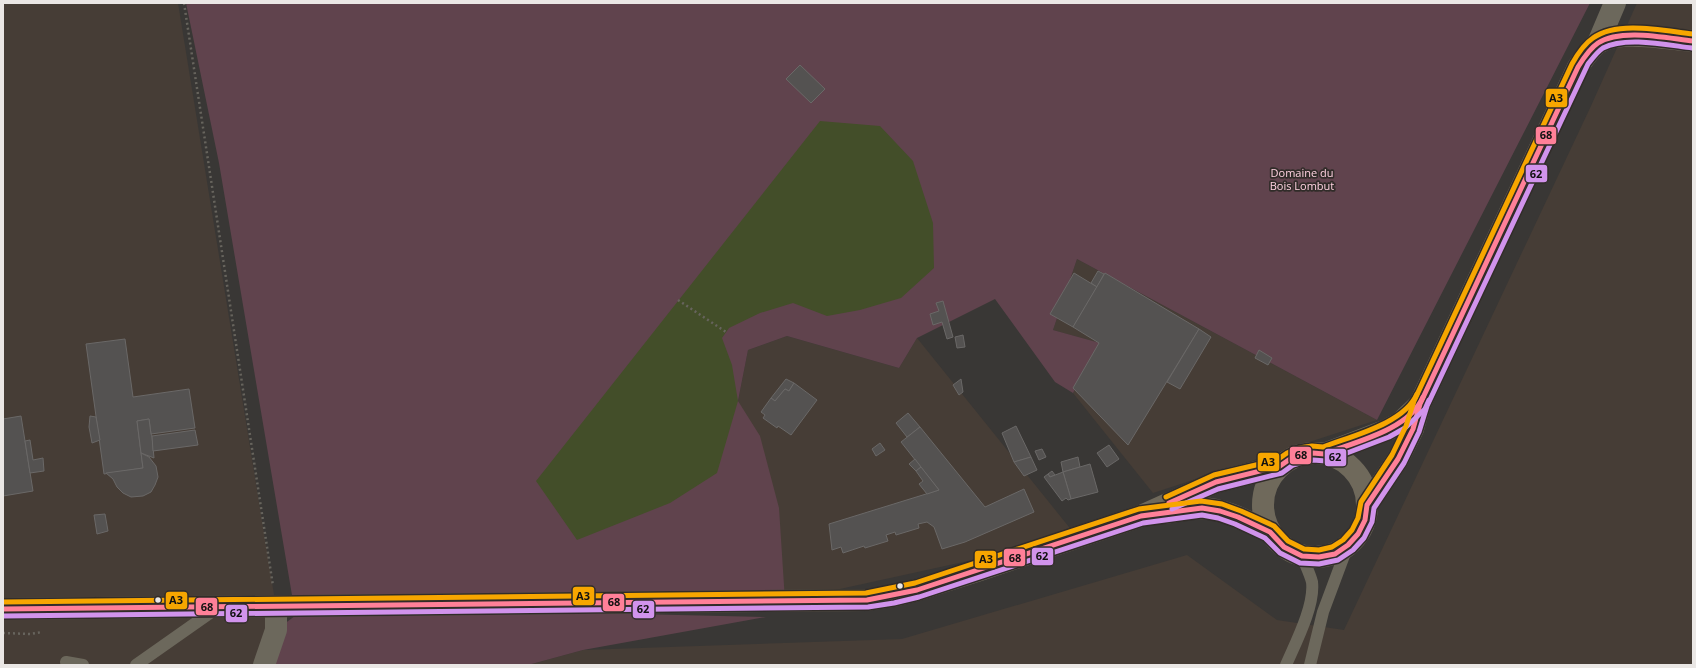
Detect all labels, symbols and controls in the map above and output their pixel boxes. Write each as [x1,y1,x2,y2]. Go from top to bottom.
line badge: A3 [1545,88,1568,108]
text: A3 [1549,90,1563,105]
line badge: 68 [1535,126,1557,145]
text: 68 [1540,127,1552,142]
line badge: 62 [1525,164,1548,183]
park label: Domaine du Bois Lombut [1270,165,1334,193]
text: 62 [1530,166,1542,181]
line badge: 68 [1289,446,1312,465]
text: 68 [1295,447,1307,462]
line badge: 62 [1324,448,1347,467]
text: 62 [1329,449,1341,464]
line badge: A3 [1257,452,1280,472]
text: A3 [1261,454,1275,469]
line badge: 62 [1031,547,1054,566]
line badge: 68 [1003,548,1026,567]
text: 62 [1036,548,1048,563]
line badge: A3 [974,550,997,569]
text: 68 [1009,550,1021,565]
text: A3 [979,551,993,566]
unlabelled marker [895,581,905,591]
line badge: A3 [572,586,595,606]
text: A3 [576,588,590,603]
line badge: A3 [165,591,188,610]
text: A3 [169,592,183,607]
line badge: 68 [602,593,625,612]
text: 68 [608,594,620,609]
unlabelled marker [153,595,163,605]
line badge: 68 [195,597,218,616]
text: 68 [201,599,213,614]
line badge: 62 [632,600,655,619]
text: 62 [637,601,649,616]
line badge: 62 [225,604,248,623]
text: 62 [230,605,242,620]

